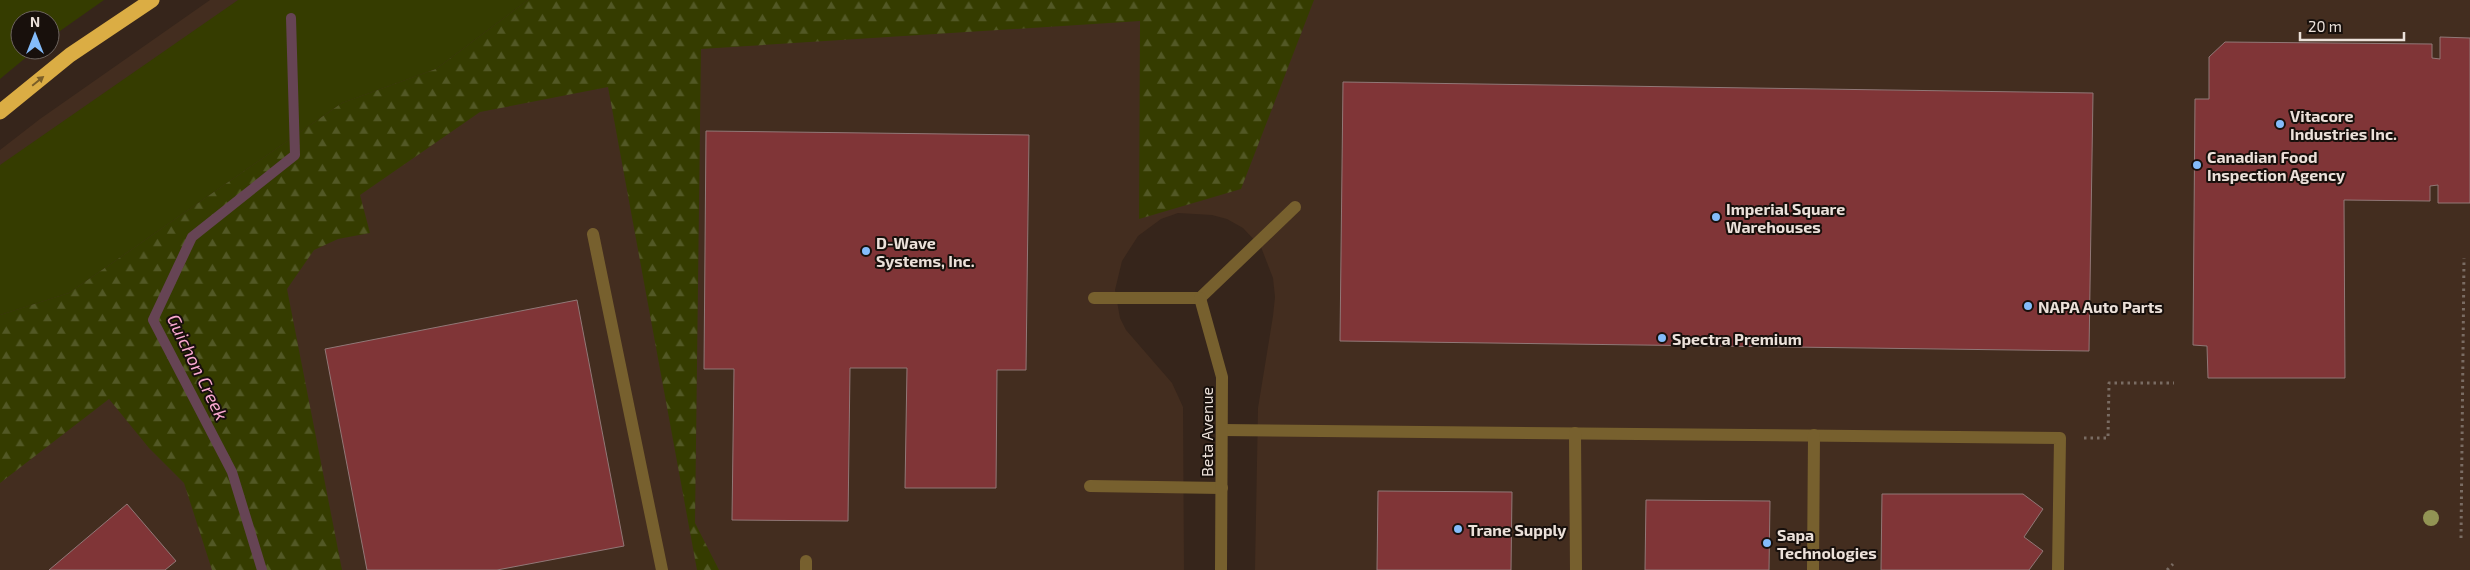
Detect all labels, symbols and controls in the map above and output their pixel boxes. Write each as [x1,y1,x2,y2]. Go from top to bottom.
north arrow [10,10,60,60]
scale bar [2300,10,2404,42]
text: N [30,13,40,30]
text: 20 m [2308,17,2342,35]
one-way arrow [31,76,44,87]
place label: Vitacore Industries Inc. [2290,106,2397,143]
marker: Vitacore Industries Inc. [2274,118,2286,130]
place label: Canadian Food Inspection Agency [2207,147,2345,185]
marker: Canadian Food Inspection Agency [2191,159,2203,171]
place label: Imperial Square Warehouses [1726,199,1845,236]
marker: Imperial Square Warehouses [1710,211,1722,223]
place label: D-Wave Systems, Inc. [876,233,975,271]
marker: D-Wave Systems, Inc. [860,245,872,257]
place label: NAPA Auto Parts [2038,297,2163,316]
marker: NAPA Auto Parts [2022,300,2034,312]
water label: Guichon Creek [163,310,233,424]
place label: Spectra Premium [1672,329,1802,348]
marker: Spectra Premium [1656,332,1668,344]
street label: Beta Avenue [1197,387,1216,477]
place label: Trane Supply [1468,520,1566,540]
marker: Trane Supply [1452,523,1464,535]
place label: Sapa Technologies [1777,525,1877,562]
marker: Sapa Technologies [1761,537,1773,549]

